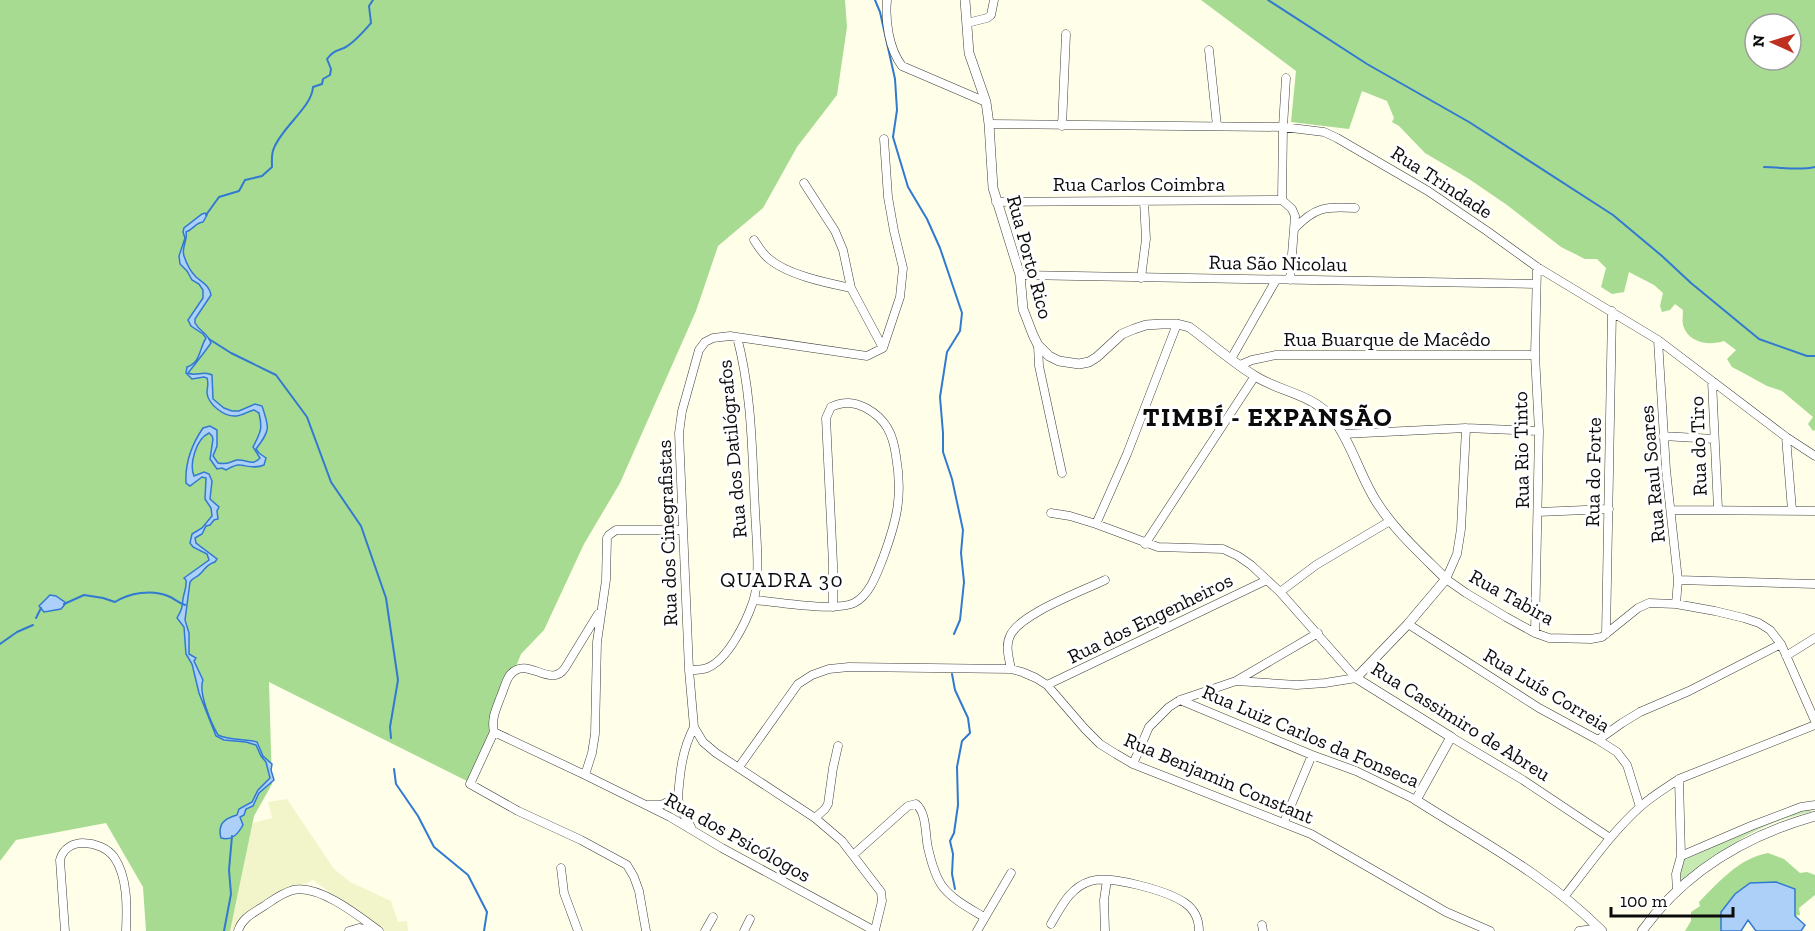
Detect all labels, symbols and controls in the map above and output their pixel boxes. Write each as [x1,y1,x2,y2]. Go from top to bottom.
north arrow [1743,12,1803,72]
text: N [1749,34,1768,48]
street label: Rua Trindade [1387,140,1497,224]
street label: Rua Carlos Coimbra [1053,172,1225,196]
street label: Rua Porto Rico [1002,192,1058,322]
street label: Rua São Nicolau [1208,250,1348,276]
street label: Rua Buarque de Macêdo [1284,327,1490,351]
street label: Rua dos Datilógrafos [712,359,752,539]
street label: Rua Rio Tinto [1508,391,1534,509]
street label: Rua do Tiro [1684,396,1712,496]
district label: TIMBÍ - EXPANSÃO [1143,401,1393,433]
street label: Rua Raul Soares [1634,404,1670,544]
street label: Rua do Forte [1580,417,1606,527]
street label: Rua dos Cinegrafistas [652,439,682,627]
street label: Rua Tabira [1465,564,1559,630]
district label: QUADRA 30 [720,567,844,592]
street label: Rua dos Engenheiros [1063,568,1237,668]
street label: Rua Luís Correia [1479,643,1615,737]
street label: Rua Cassimiro de Abreu [1367,656,1555,786]
street label: Rua Luiz Carlos da Fonseca [1199,679,1424,793]
street label: Rua Benjamin Constant [1121,727,1318,829]
street label: Rua dos Psicólogos [661,787,815,887]
scale bar [1611,880,1732,918]
text: 100 m [1620,890,1668,912]

